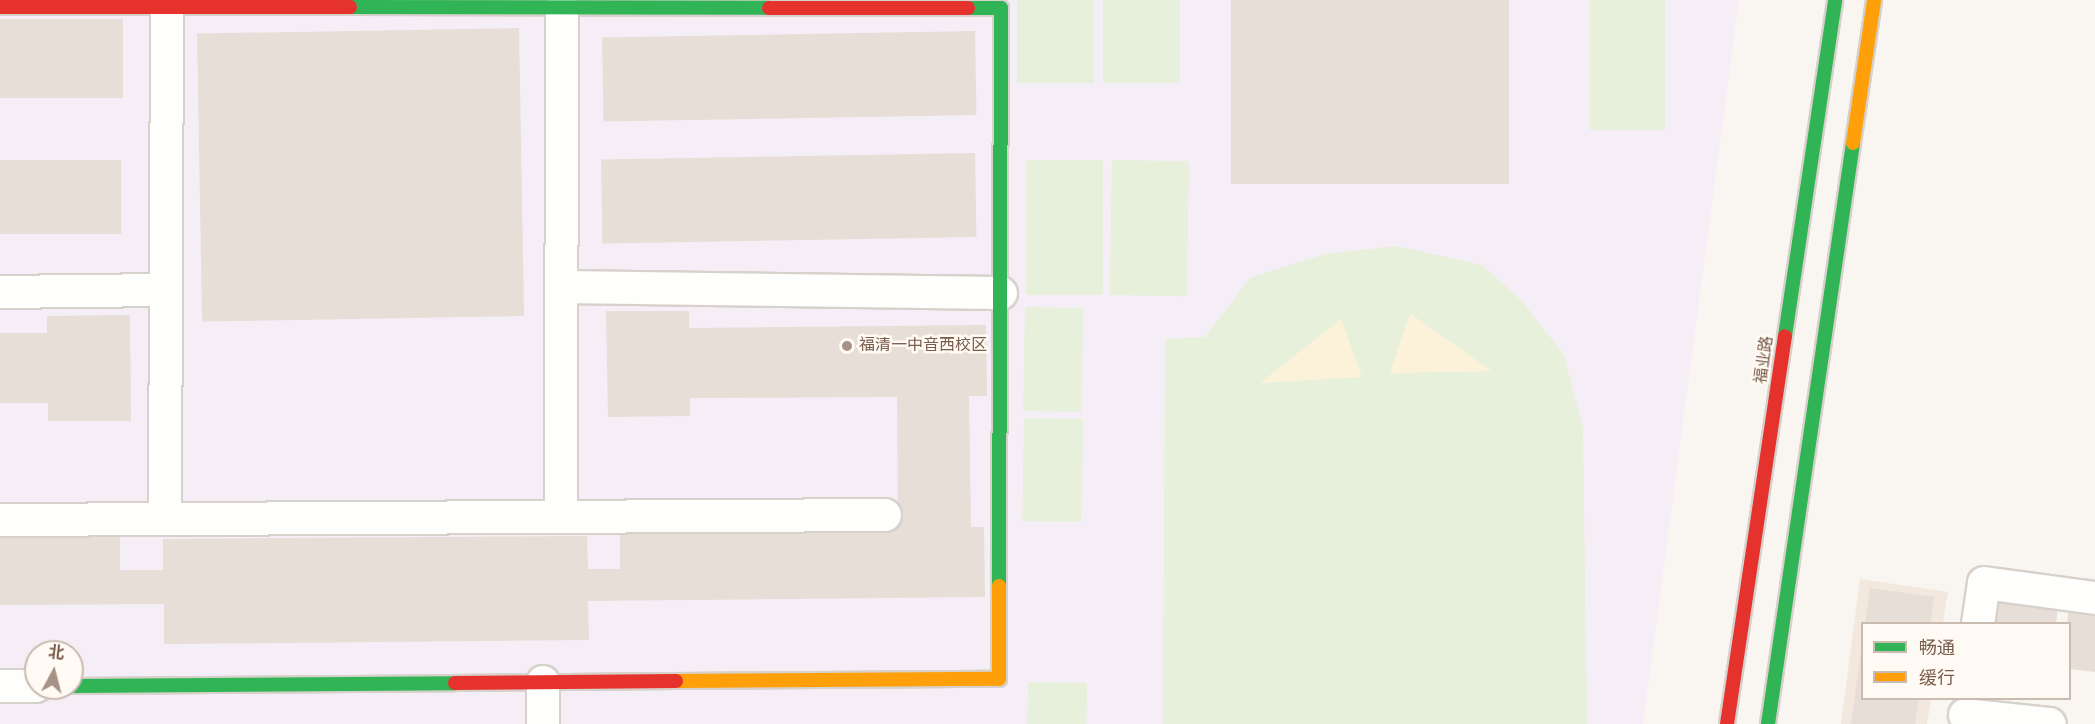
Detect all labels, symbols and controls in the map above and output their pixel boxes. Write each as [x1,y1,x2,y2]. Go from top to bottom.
street label: 福业路 [1752,335,1778,385]
place label: 福清一中音西校区 [859,336,987,356]
marker: 福清一中音西校区 [840,339,854,353]
legend [1861,622,2071,700]
text: 畅通 [1919,638,1955,661]
north arrow [24,640,84,700]
text: 北 [47,643,65,665]
text: 缓行 [1919,668,1955,691]

